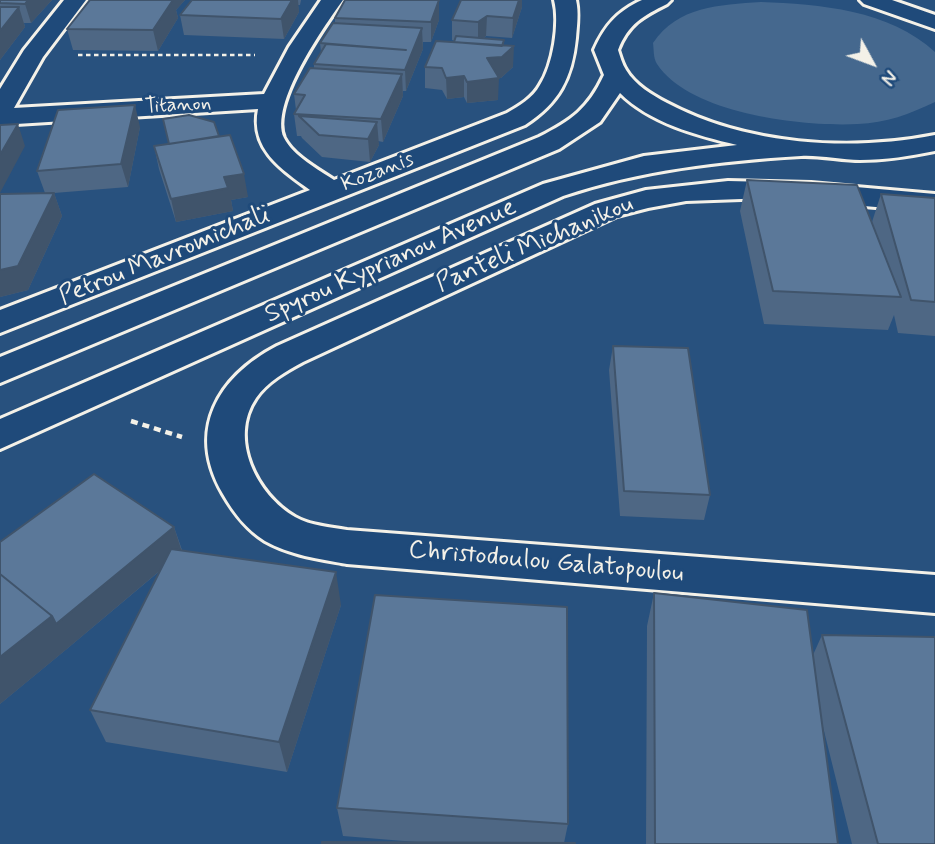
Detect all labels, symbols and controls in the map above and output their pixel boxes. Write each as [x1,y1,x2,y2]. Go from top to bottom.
north arrow [837,28,907,98]
text: N [875,64,902,90]
street label: Titanon [144,92,212,120]
street label: Kozanis [338,148,418,198]
street label: Panteli Michanikou [432,189,638,301]
street label: Spyrou Kyprianou Avenue [260,192,522,332]
street label: Petrou Mavromichali [55,200,275,314]
street label: Christodoulou Galatopoulou [407,535,685,591]

